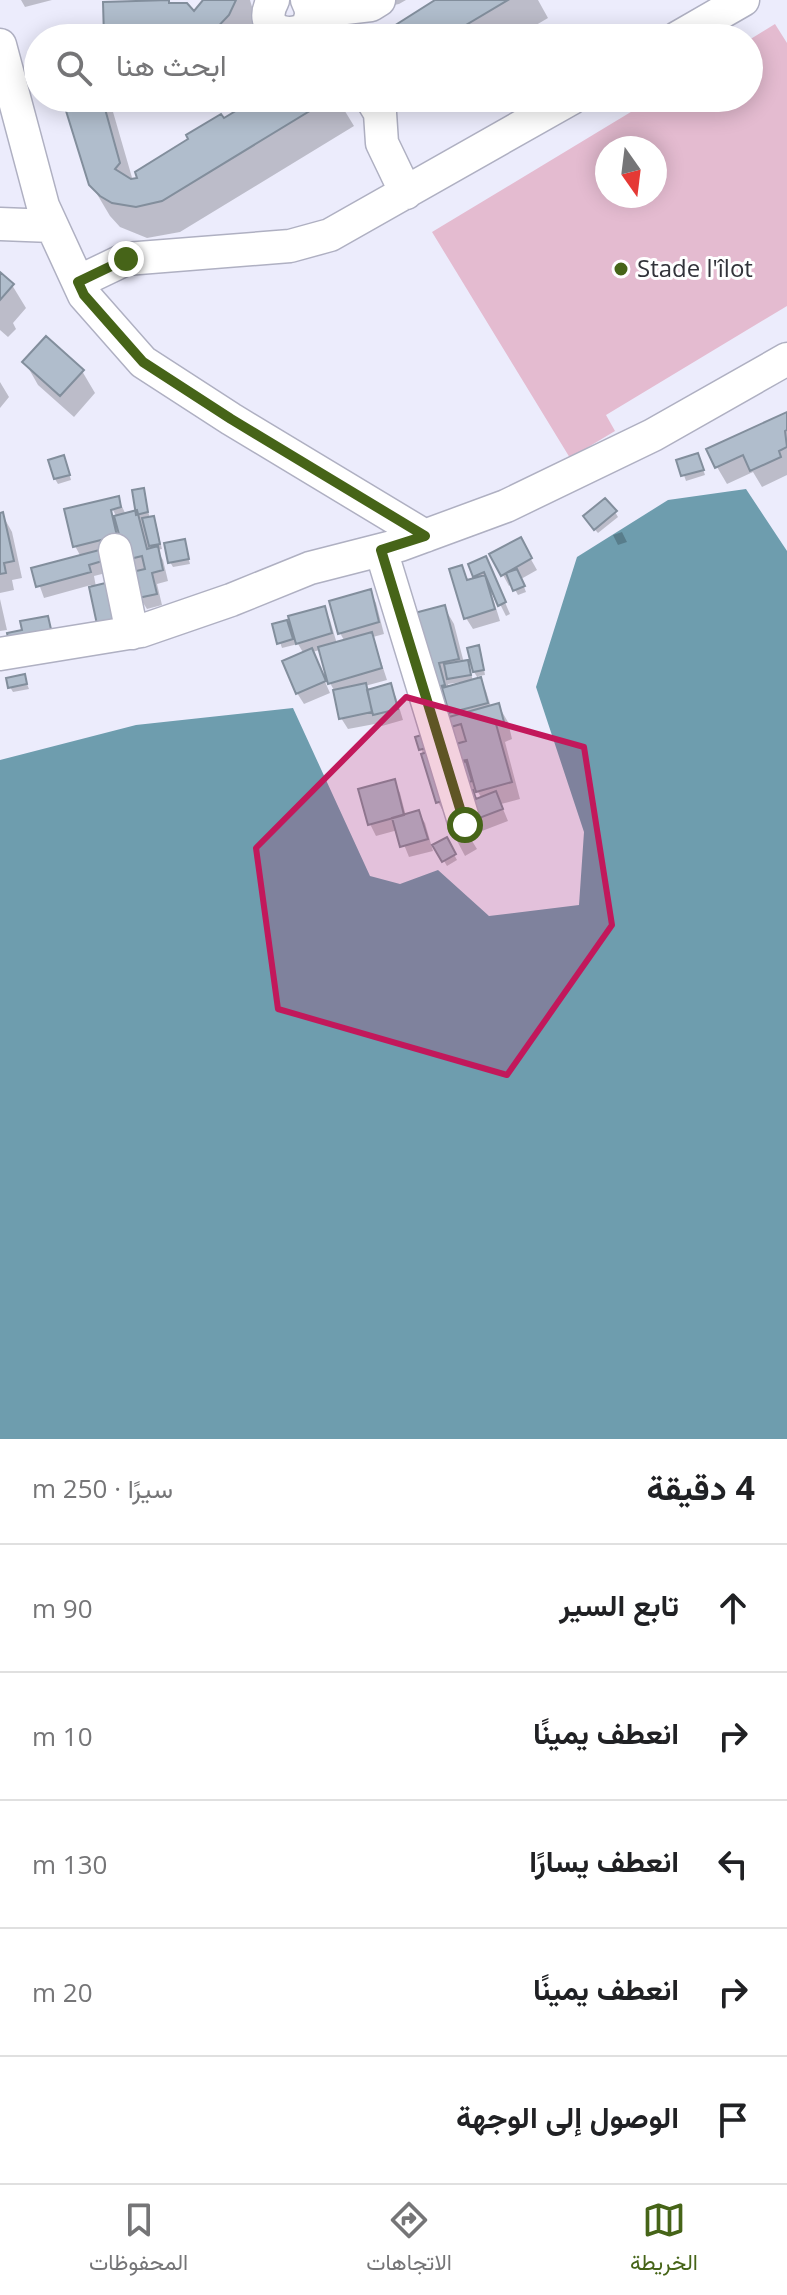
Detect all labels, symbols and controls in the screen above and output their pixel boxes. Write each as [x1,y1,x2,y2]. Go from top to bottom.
search box [24,24,763,112]
text: ابحث هنا [116,44,227,85]
icon: search [52,46,96,90]
north arrow [595,136,667,208]
route end [108,241,144,277]
place label: Stade l'îlot [637,251,753,284]
marker: Stade l'îlot [612,260,630,278]
route start [447,807,483,843]
text: 4 دقيقة [647,1464,755,1510]
text: سيرًا · 250 m [32,1470,173,1506]
text: تابع السير [559,1584,679,1625]
icon: ahead [711,1586,755,1630]
text: 90 m [32,1590,93,1626]
text: انعطف يمينًا [533,1712,679,1753]
icon: right [711,1714,755,1758]
text: 10 m [32,1718,93,1754]
text: انعطف يسارًا [529,1840,679,1881]
icon: left [711,1842,755,1886]
text: 130 m [32,1846,107,1882]
text: انعطف يمينًا [533,1968,679,2009]
icon: right [711,1970,755,2014]
text: 20 m [32,1974,93,2010]
text: الوصول إلى الوجهة [456,2096,679,2137]
icon: arrive [711,2098,755,2142]
tab: المحفوظات [89,2198,188,2282]
tab: الاتجاهات [366,2198,452,2282]
tab: الخريطة [630,2198,698,2282]

